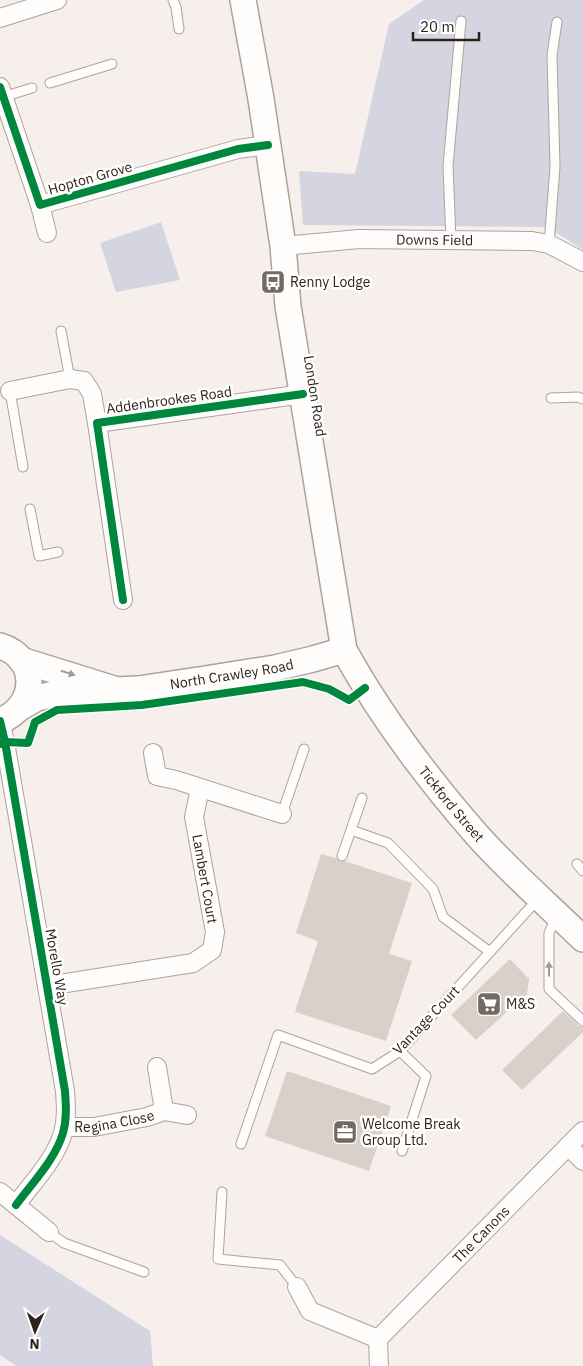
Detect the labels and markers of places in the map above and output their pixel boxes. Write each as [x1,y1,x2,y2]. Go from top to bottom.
bus stop icon: Renny Lodge [260,269,286,295]
place label: Renny Lodge [290,273,371,291]
supermarket icon: M&S [476,991,502,1017]
place label: M&S [506,995,535,1013]
place label: Welcome Break Group Ltd. [362,1115,461,1149]
office icon: Welcome Break Group Ltd. [332,1119,358,1145]

